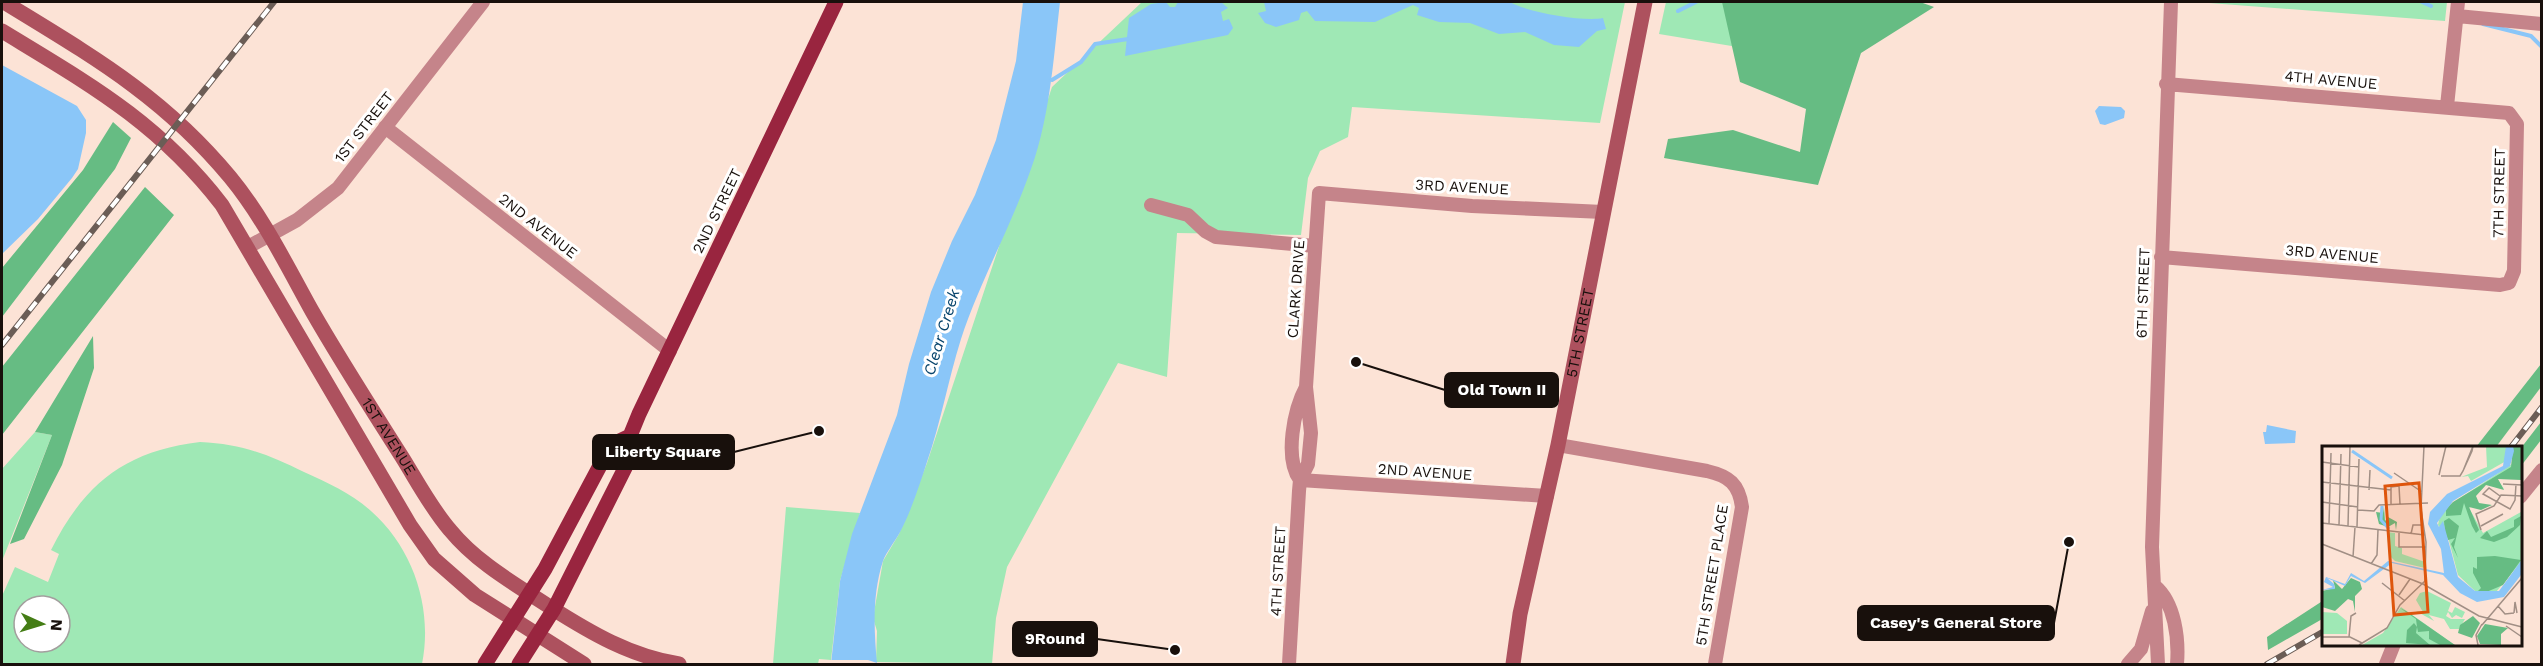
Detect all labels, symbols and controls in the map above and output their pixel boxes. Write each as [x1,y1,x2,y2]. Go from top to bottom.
street label: 4TH AVENUE [2284,67,2378,93]
street label: 1ST STREET [331,88,397,166]
street label: 7TH STREET [2489,148,2509,238]
street label: 2ND STREET [689,166,745,256]
street label: 3RD AVENUE [1415,176,1509,198]
street label: 2ND AVENUE [495,190,581,262]
street label: CLARK DRIVE [1284,239,1308,339]
street label: 3RD AVENUE [2285,241,2379,267]
street label: 6TH STREET [2132,247,2154,339]
water label: Clear Creek [919,285,964,378]
street label: 5TH STREET [1562,287,1598,379]
callout: Old Town II [1445,373,1558,407]
text: Old Town II [1458,380,1546,399]
street label: 1ST AVENUE [358,395,420,478]
callout: Liberty Square [593,435,734,469]
text: Liberty Square [605,442,721,461]
inset map [2322,446,2522,645]
street label: 2ND AVENUE [1377,460,1473,484]
street label: 5TH STREET PLACE [1692,503,1732,647]
street label: 4TH STREET [1267,525,1289,617]
north arrow [12,594,72,654]
callout: Casey's General Store [1858,606,2054,640]
text: Casey's General Store [1870,613,2042,632]
text: N [47,618,66,632]
callout: 9Round [1013,622,1097,656]
text: 9Round [1025,629,1085,648]

